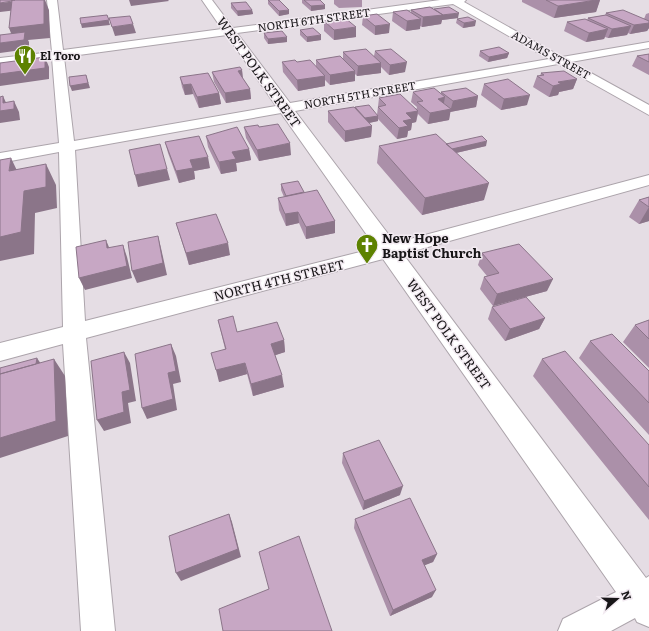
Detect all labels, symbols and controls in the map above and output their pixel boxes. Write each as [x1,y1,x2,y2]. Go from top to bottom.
street label: NORTH 6TH STREET [256,3,371,35]
street label: WEST POLK STREET [213,12,306,131]
street label: ADAMS STREET [509,26,594,82]
restaurant icon: El Toro [12,43,38,76]
place label: El Toro [40,47,81,63]
street label: NORTH 5TH STREET [303,76,417,112]
place label: New Hope Baptist Church [382,228,481,262]
church icon: New Hope Baptist Church [354,232,380,265]
street label: NORTH 4TH STREET [211,254,347,305]
street label: WEST POLK STREET [403,274,496,393]
north arrow [597,579,637,619]
text: N [618,588,636,602]

